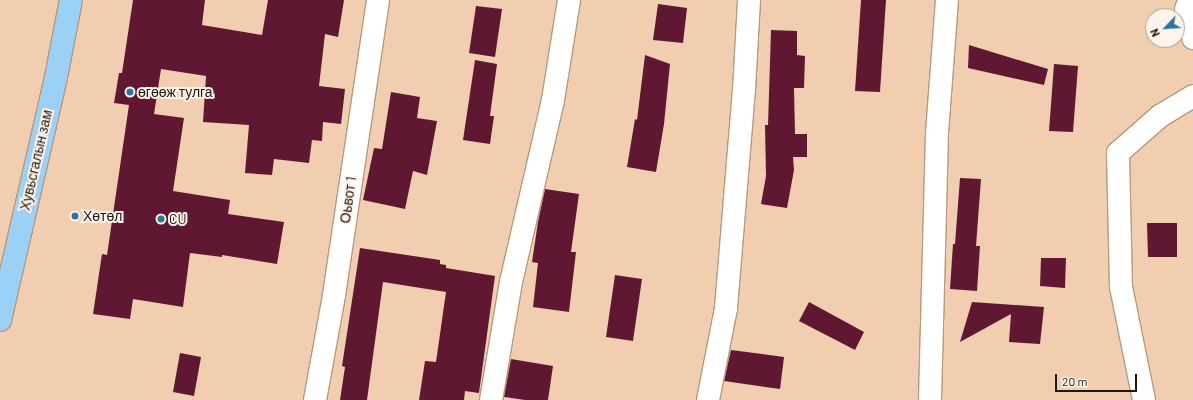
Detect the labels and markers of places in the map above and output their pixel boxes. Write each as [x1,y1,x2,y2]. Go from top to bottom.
place label: өгөөж тулга [138,84,213,100]
marker: өгөөж тулга [125,87,135,97]
place label: Хөтөл [83,208,122,224]
marker: Хөтөл [70,211,80,221]
place label: CU [169,211,187,227]
marker: CU [156,214,166,224]

